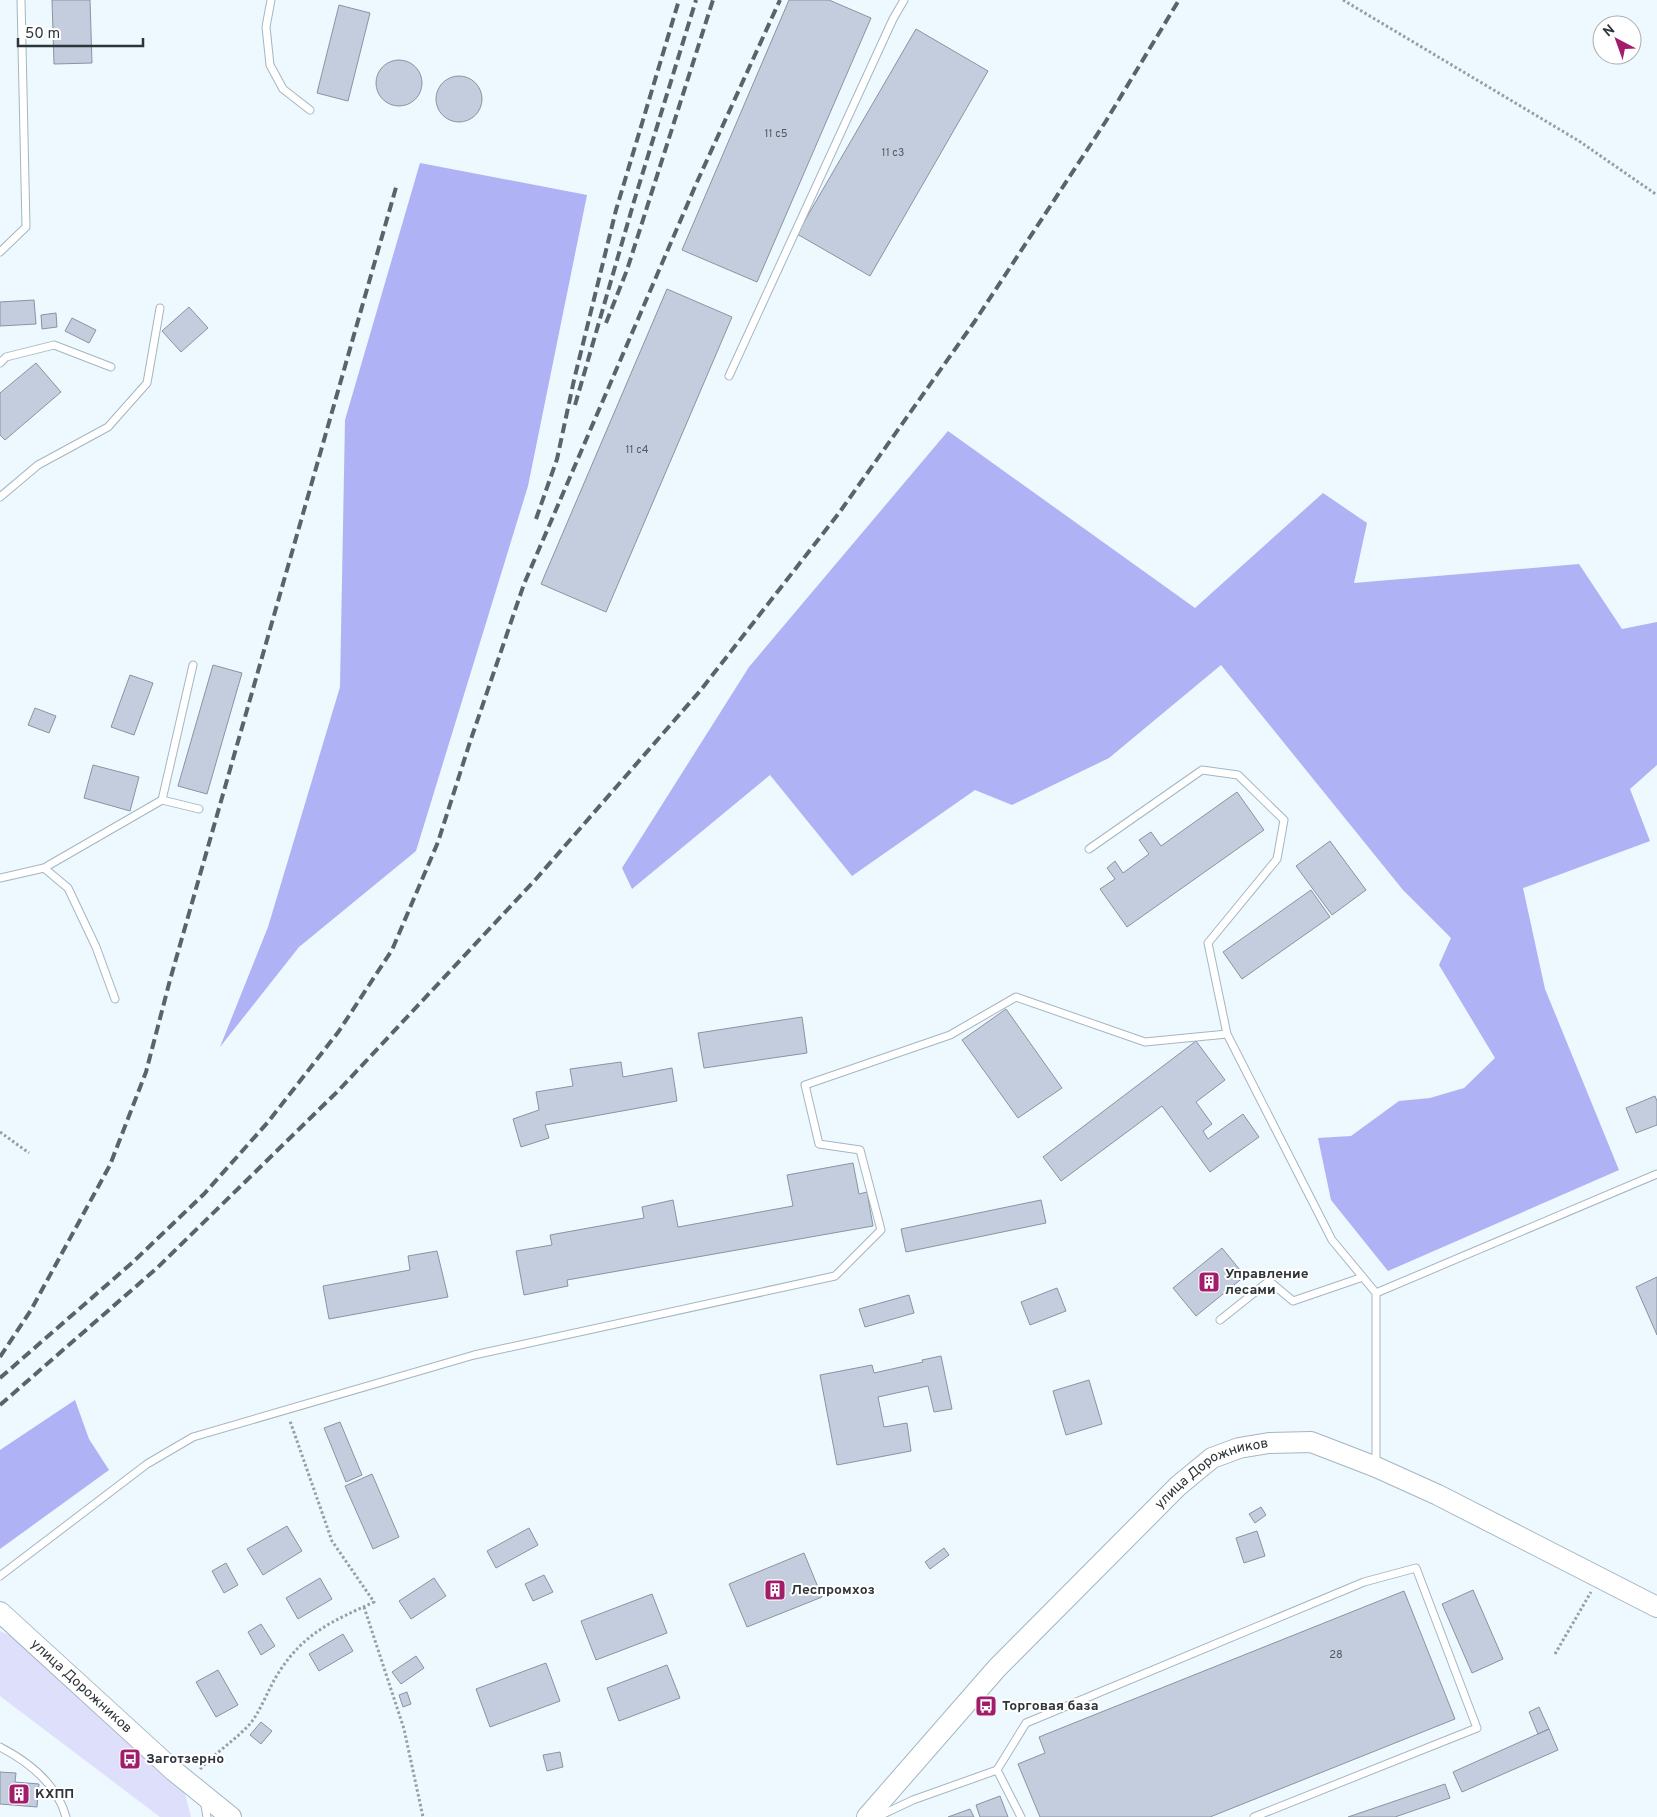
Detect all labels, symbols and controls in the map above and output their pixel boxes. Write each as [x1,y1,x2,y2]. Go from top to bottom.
scale bar [18,15,142,47]
north arrow [1592,15,1642,65]
text: N [1600,22,1619,41]
text: 50 m [25,25,60,44]
house number: 11 с5 [764,127,788,141]
house number: 11 с3 [882,146,904,160]
house number: 11 с4 [625,443,649,457]
place label: Управление лесами [1225,1266,1309,1299]
building icon: Управление лесами [1197,1270,1221,1294]
street label: улица Дорожников [1151,1435,1269,1513]
building icon: Леспромхоз [763,1578,787,1602]
place label: Леспромхоз [791,1582,875,1599]
street label: улица Дорожников [27,1636,135,1737]
house number: 28 [1329,1648,1343,1662]
bus stop icon: Торговая база [974,1694,998,1718]
place label: Торговая база [1002,1698,1099,1715]
bus stop icon: Заготзерно [118,1747,142,1771]
place label: Заготзерно [146,1751,224,1768]
building icon: КХПП [7,1782,31,1806]
place label: КХПП [35,1786,74,1803]

